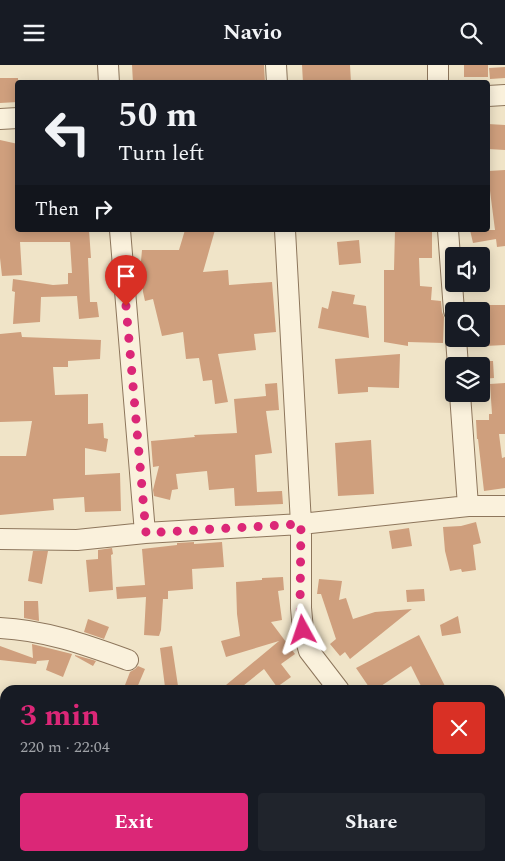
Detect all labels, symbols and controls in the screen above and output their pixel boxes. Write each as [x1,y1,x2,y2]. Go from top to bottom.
text: Navio [223,16,282,49]
icon: menu [20,19,48,47]
icon: search [457,19,485,47]
text: 50 m [118,89,198,142]
icon: left [35,100,100,165]
text: Turn left [118,137,204,170]
text: Then [35,195,79,224]
icon: right [89,195,117,223]
map controls [445,247,490,402]
button: sound [445,247,490,292]
pin [105,255,147,306]
icon: arrive [112,262,140,290]
button: search [445,302,490,347]
button: layers [445,357,490,402]
position arrow [276,603,328,655]
text: 3 min [20,693,100,739]
button: close [433,702,485,754]
text: 220 m · 22:04 [20,735,110,759]
button: Exit [20,793,248,851]
button: Share [258,793,485,851]

